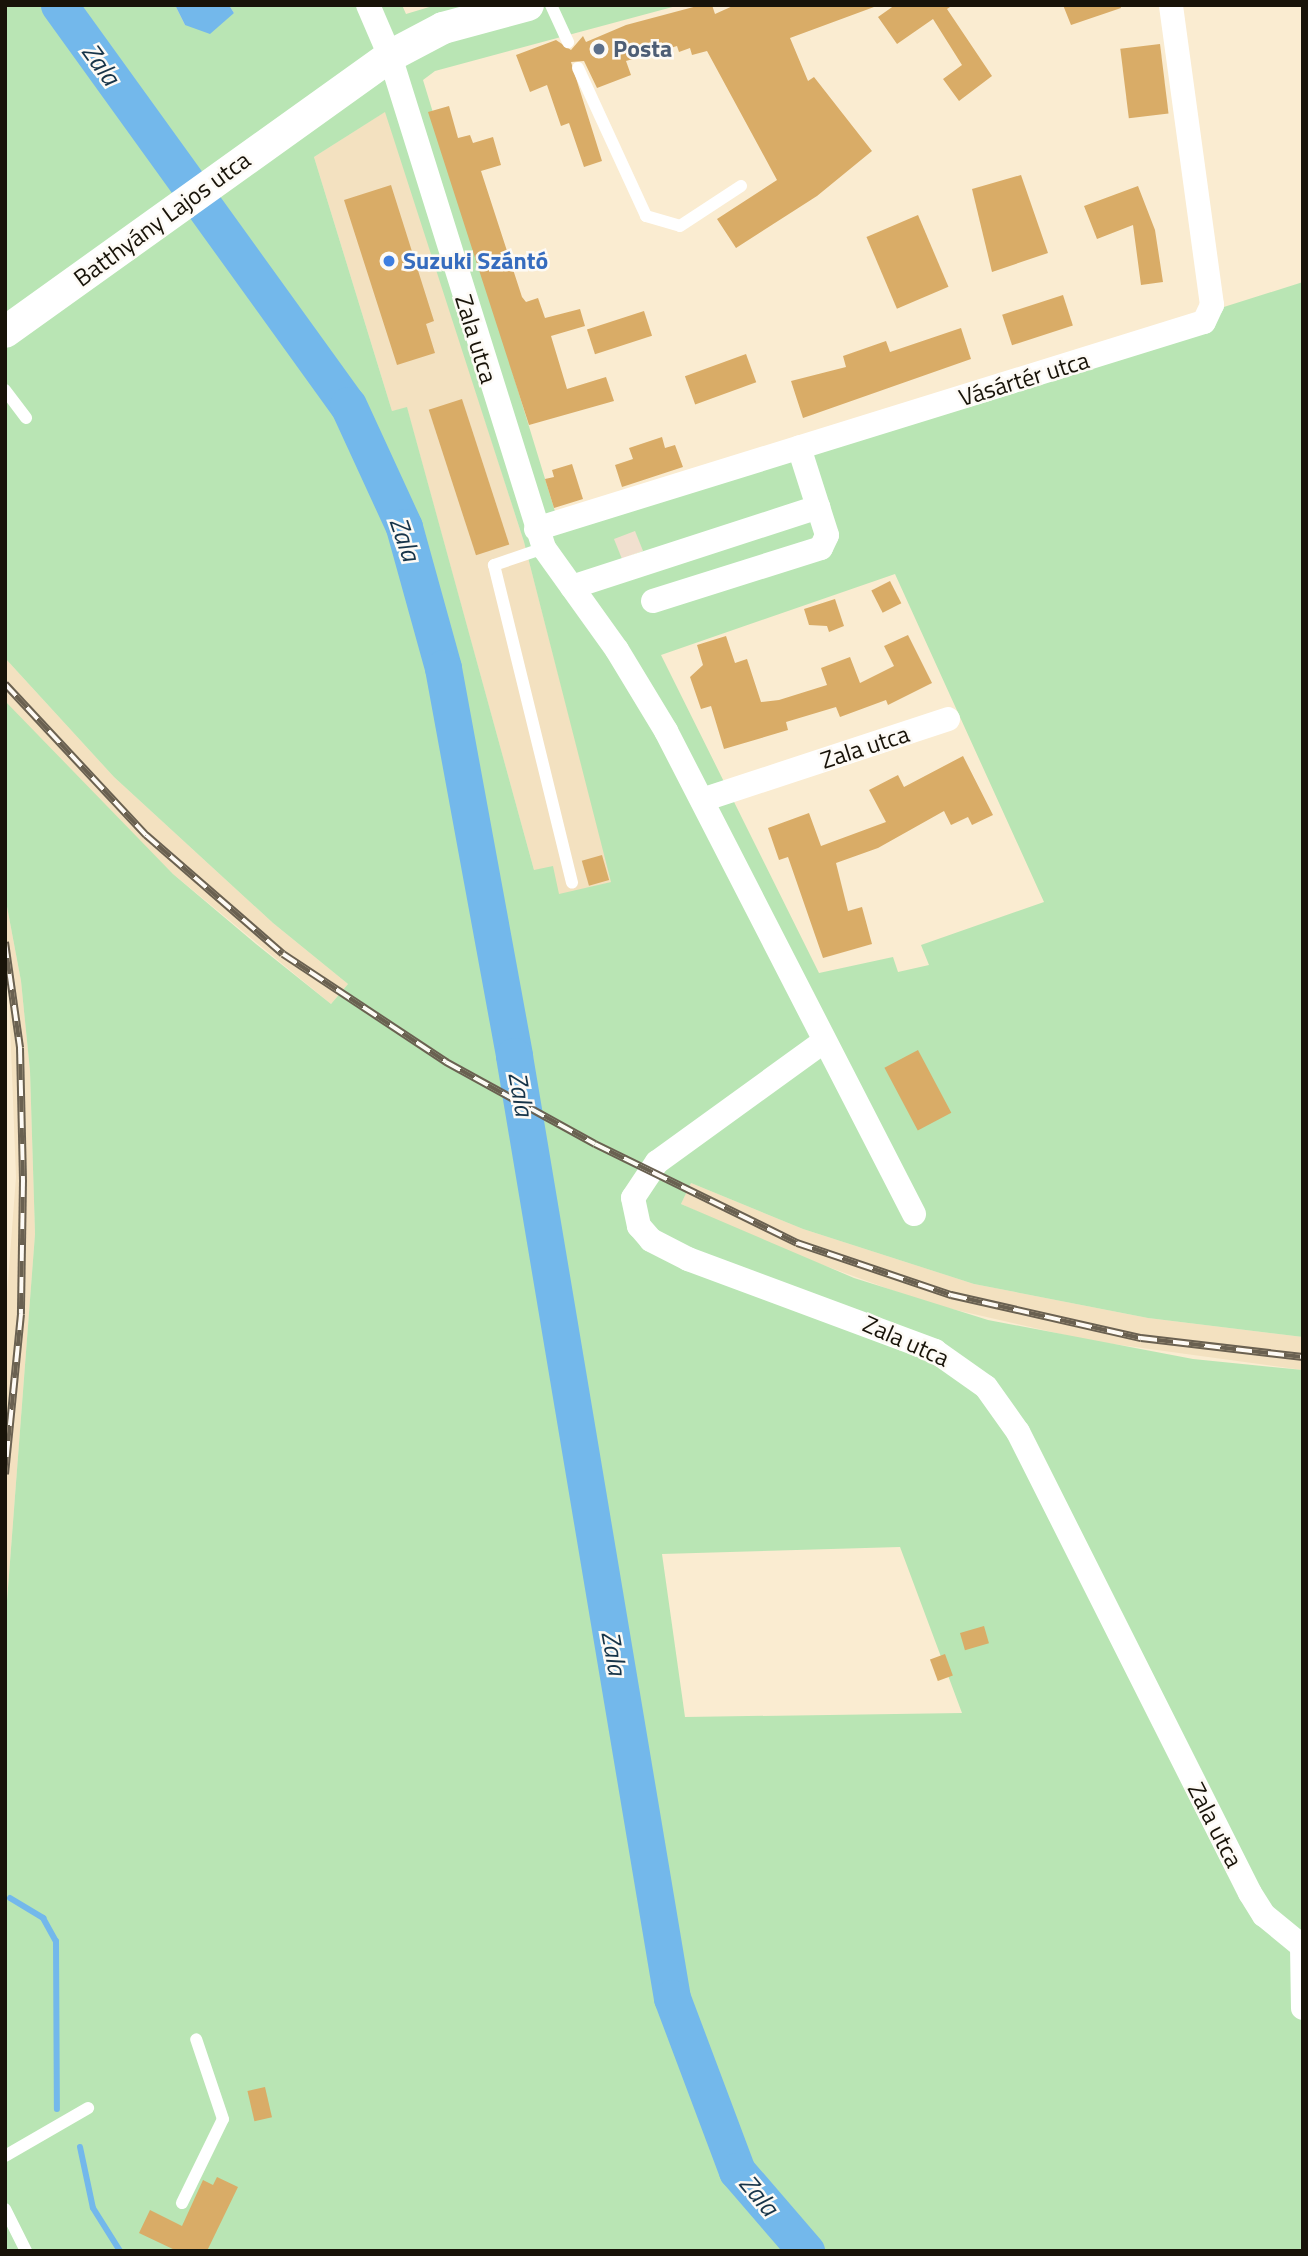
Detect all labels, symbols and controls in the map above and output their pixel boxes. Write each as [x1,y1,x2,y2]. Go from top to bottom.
place label: Posta [613,35,672,63]
water label: Zala [75,37,127,91]
marker: Posta [591,41,607,57]
street label: Batthyány Lajos utca [68,145,256,293]
place label: Suzuki Szántó [403,247,548,275]
marker: Suzuki Szántó [381,253,397,269]
street label: Zala utca [449,291,503,387]
street label: Vásártér utca [955,346,1093,412]
water label: Zala [383,513,427,565]
street label: Zala utca [817,719,913,775]
water label: Zala [502,1070,540,1118]
street label: Zala utca [858,1309,954,1373]
water label: Zala [595,1629,633,1677]
street label: Zala utca [1181,1778,1249,1872]
water label: Zala [733,2168,785,2222]

